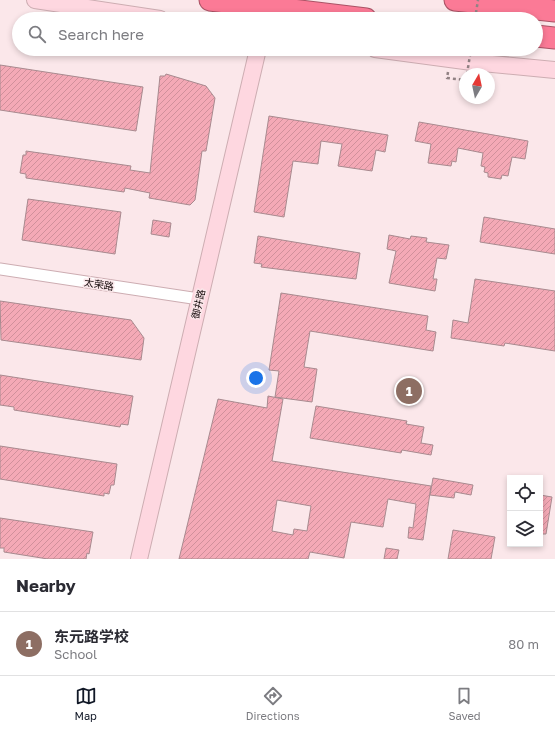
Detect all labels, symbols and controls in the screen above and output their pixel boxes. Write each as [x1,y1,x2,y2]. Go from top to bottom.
search box [12,12,543,56]
icon: search [26,23,48,45]
text: Search here [58,25,144,43]
north arrow [459,68,495,104]
street label: 太荣路 [83,276,115,292]
street label: 御井路 [189,288,207,320]
your location [246,368,266,388]
pin: 1 [396,376,422,406]
map controls [507,475,543,547]
button: locate [507,475,543,511]
button: layers [507,511,543,547]
text: Nearby [16,575,76,596]
text: 东元路学校 [54,627,129,645]
text: 1 [26,636,32,652]
text: 80 m [508,636,539,652]
text: School [54,646,97,662]
tab: Map [74,685,97,722]
tab: Directions [246,685,300,722]
tab: Saved [448,685,481,722]

